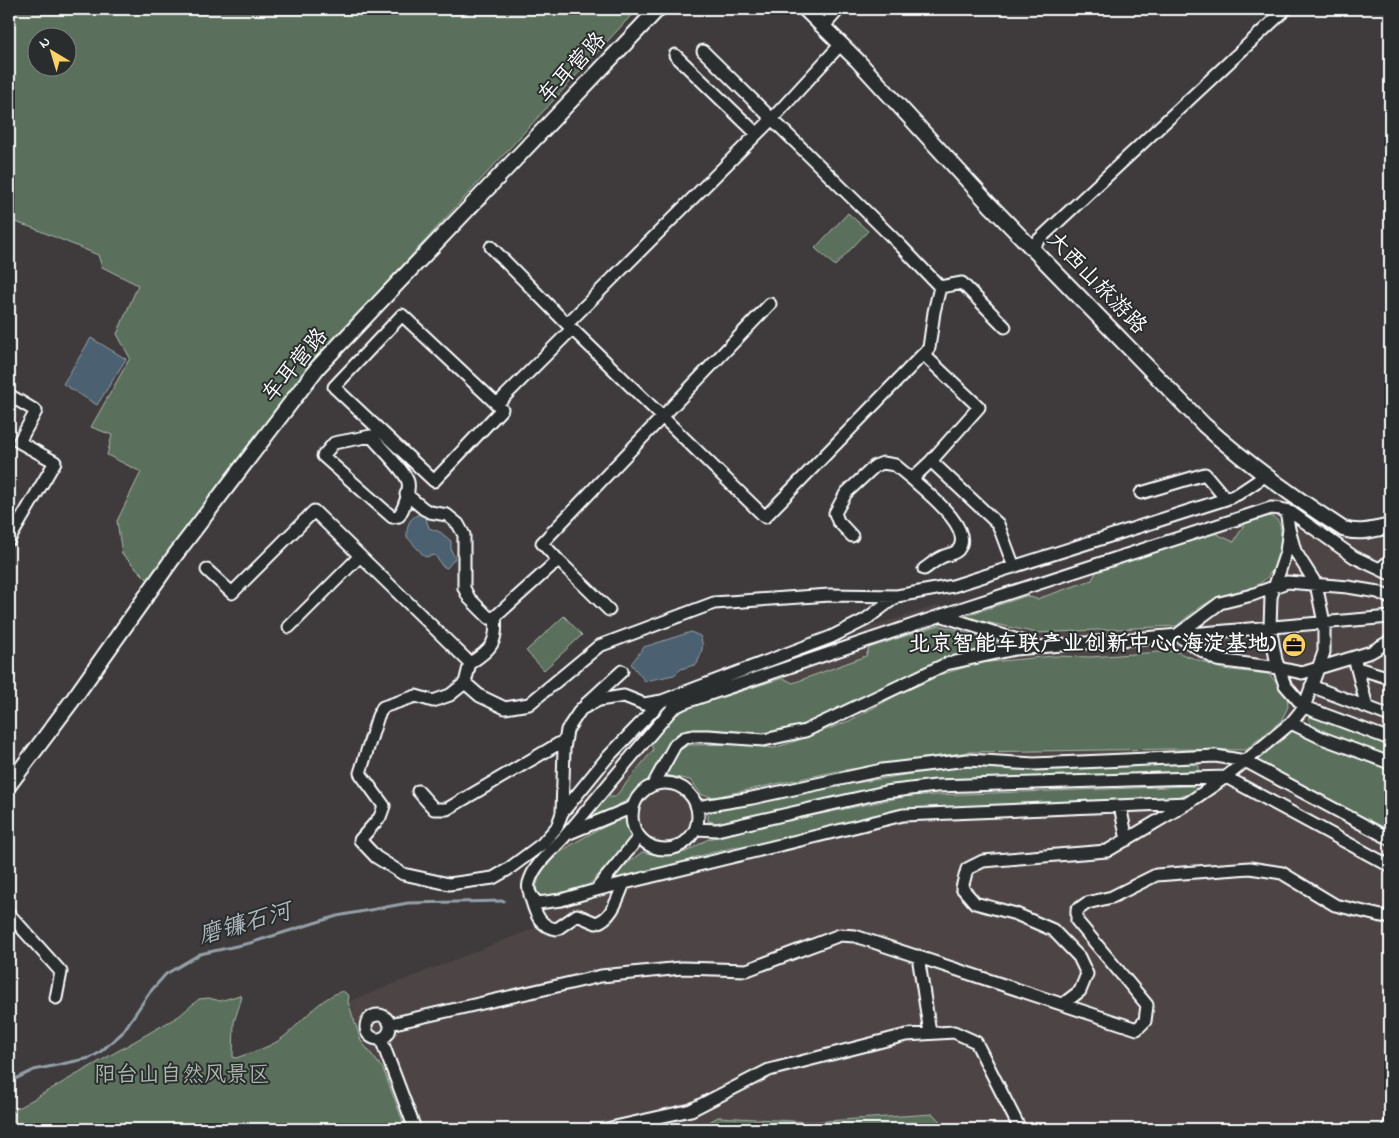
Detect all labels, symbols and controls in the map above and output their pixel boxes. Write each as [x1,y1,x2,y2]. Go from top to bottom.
street label: 车耳营路 [531,26,615,112]
north arrow [28,28,78,78]
text: N [35,32,55,54]
street label: 大西山旅游路 [1039,225,1153,343]
street label: 车耳营路 [255,322,337,410]
place label: 北京智能车联产业创新中心(海淀基地) [908,629,1277,661]
office icon: 北京智能车联产业创新中心(海淀基地) [1281,632,1307,658]
water label: 磨镰石河 [194,894,300,955]
park label: 阳台山自然风景区 [94,1060,270,1092]

